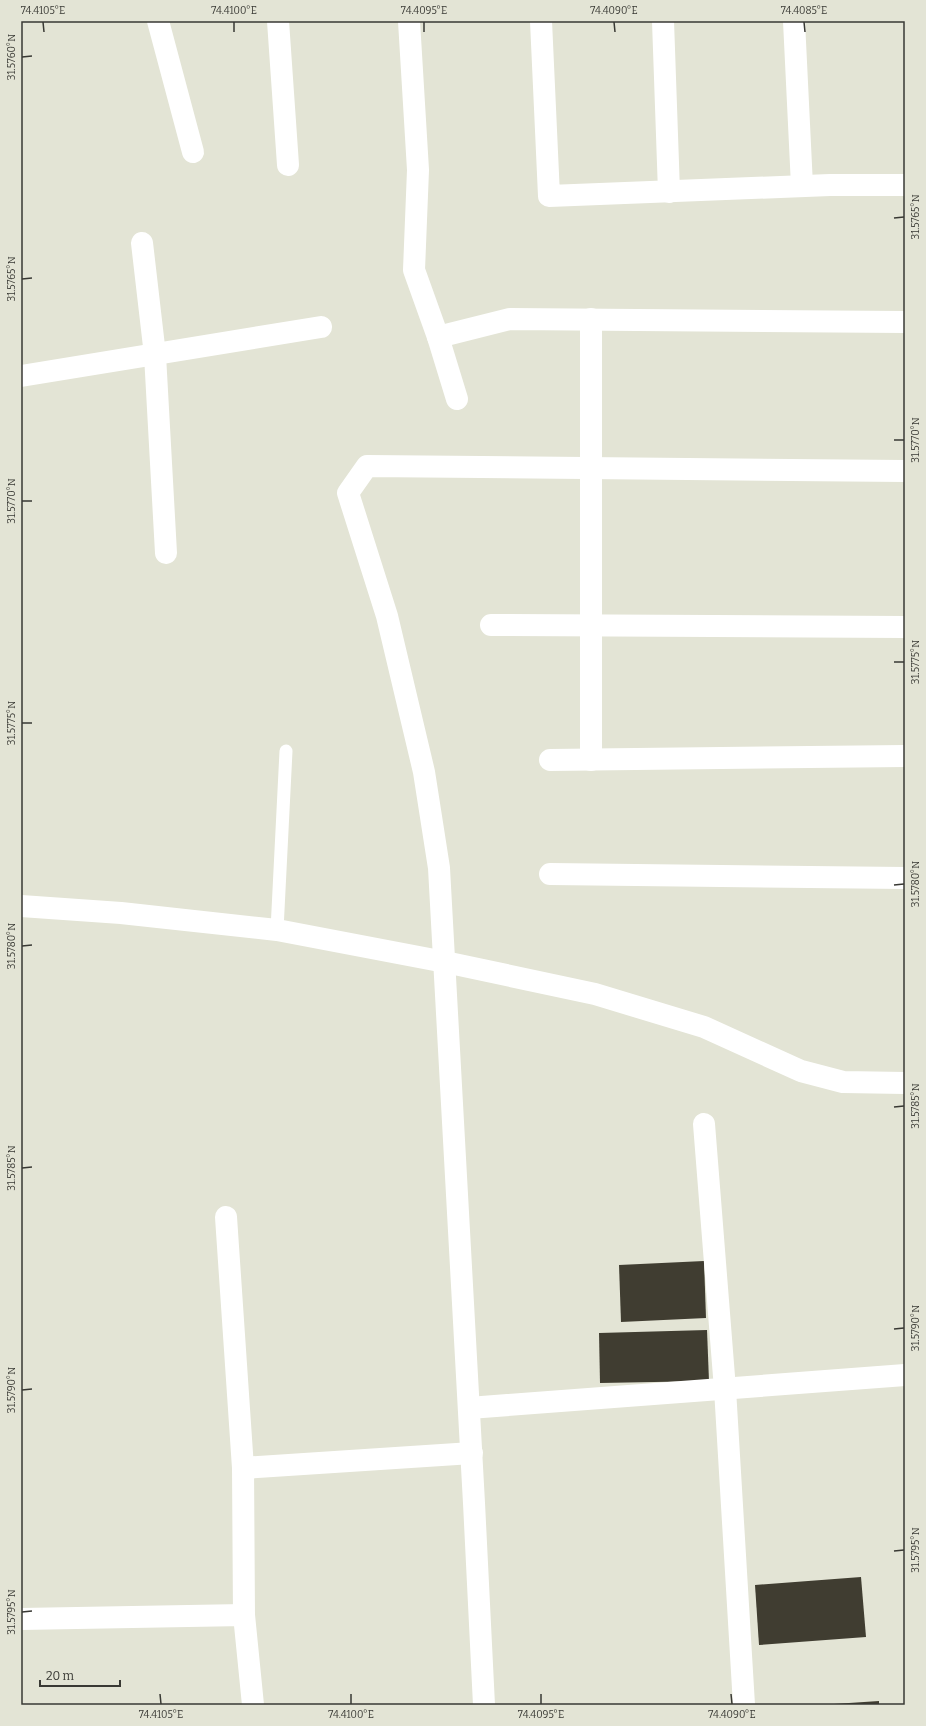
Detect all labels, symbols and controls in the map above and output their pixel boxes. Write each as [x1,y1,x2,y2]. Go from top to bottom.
text: 74.4105°E [21,5,65,17]
text: 74.4100°E [211,5,257,17]
text: 74.4095°E [401,5,447,17]
text: 74.4090°E [590,5,638,17]
text: 74.4085°E [781,5,827,17]
text: 31.5760°N [6,34,18,80]
text: 31.5765°N [910,194,922,240]
text: 31.5765°N [6,256,18,302]
text: 31.5770°N [910,417,922,463]
text: 31.5770°N [6,478,18,524]
text: 31.5775°N [910,640,922,684]
text: 31.5775°N [6,701,18,745]
text: 31.5780°N [910,861,922,907]
text: 31.5780°N [6,923,18,969]
text: 31.5785°N [910,1083,922,1129]
text: 31.5785°N [6,1145,18,1191]
text: 31.5790°N [910,1305,922,1351]
text: 31.5790°N [6,1367,18,1413]
text: 31.5795°N [910,1527,922,1573]
text: 31.5795°N [6,1589,18,1635]
scale bar [40,1662,120,1688]
text: 20 m [46,1669,75,1683]
text: 74.4105°E [139,1709,183,1721]
text: 74.4100°E [328,1709,374,1721]
text: 74.4095°E [518,1709,564,1721]
text: 74.4090°E [708,1709,756,1721]

